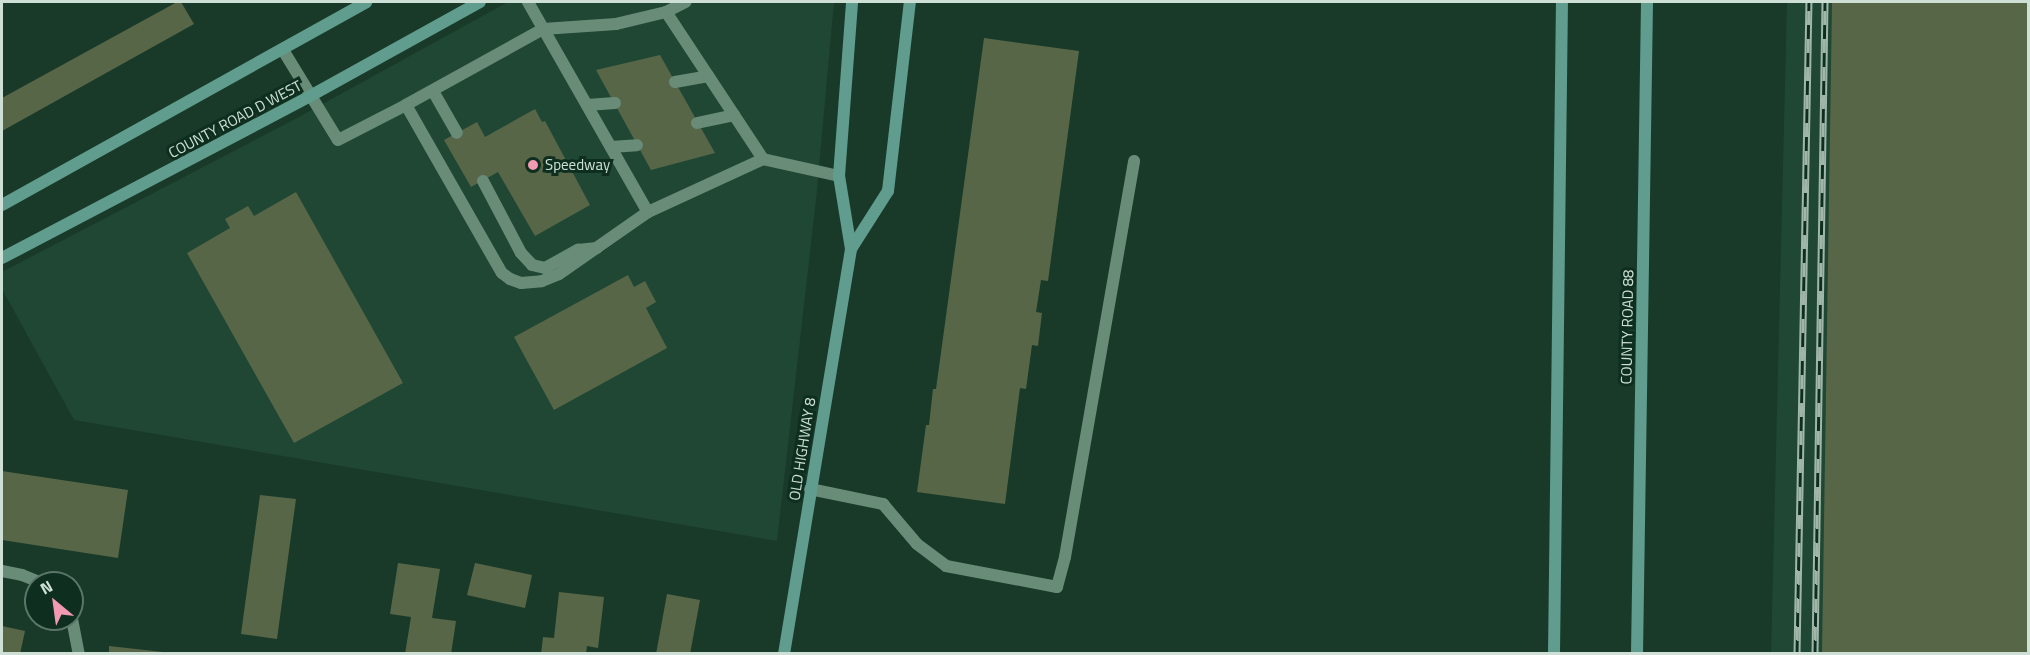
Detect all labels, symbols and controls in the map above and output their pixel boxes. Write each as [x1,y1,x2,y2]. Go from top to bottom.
street label: COUNTY ROAD D WEST [165,76,305,162]
place label: Speedway [545,156,610,174]
marker: Speedway [526,158,540,172]
street label: COUNTY ROAD 88 [1617,270,1637,384]
street label: OLD HIGHWAY 8 [785,396,819,502]
north arrow [24,571,84,631]
text: N [36,574,57,600]

